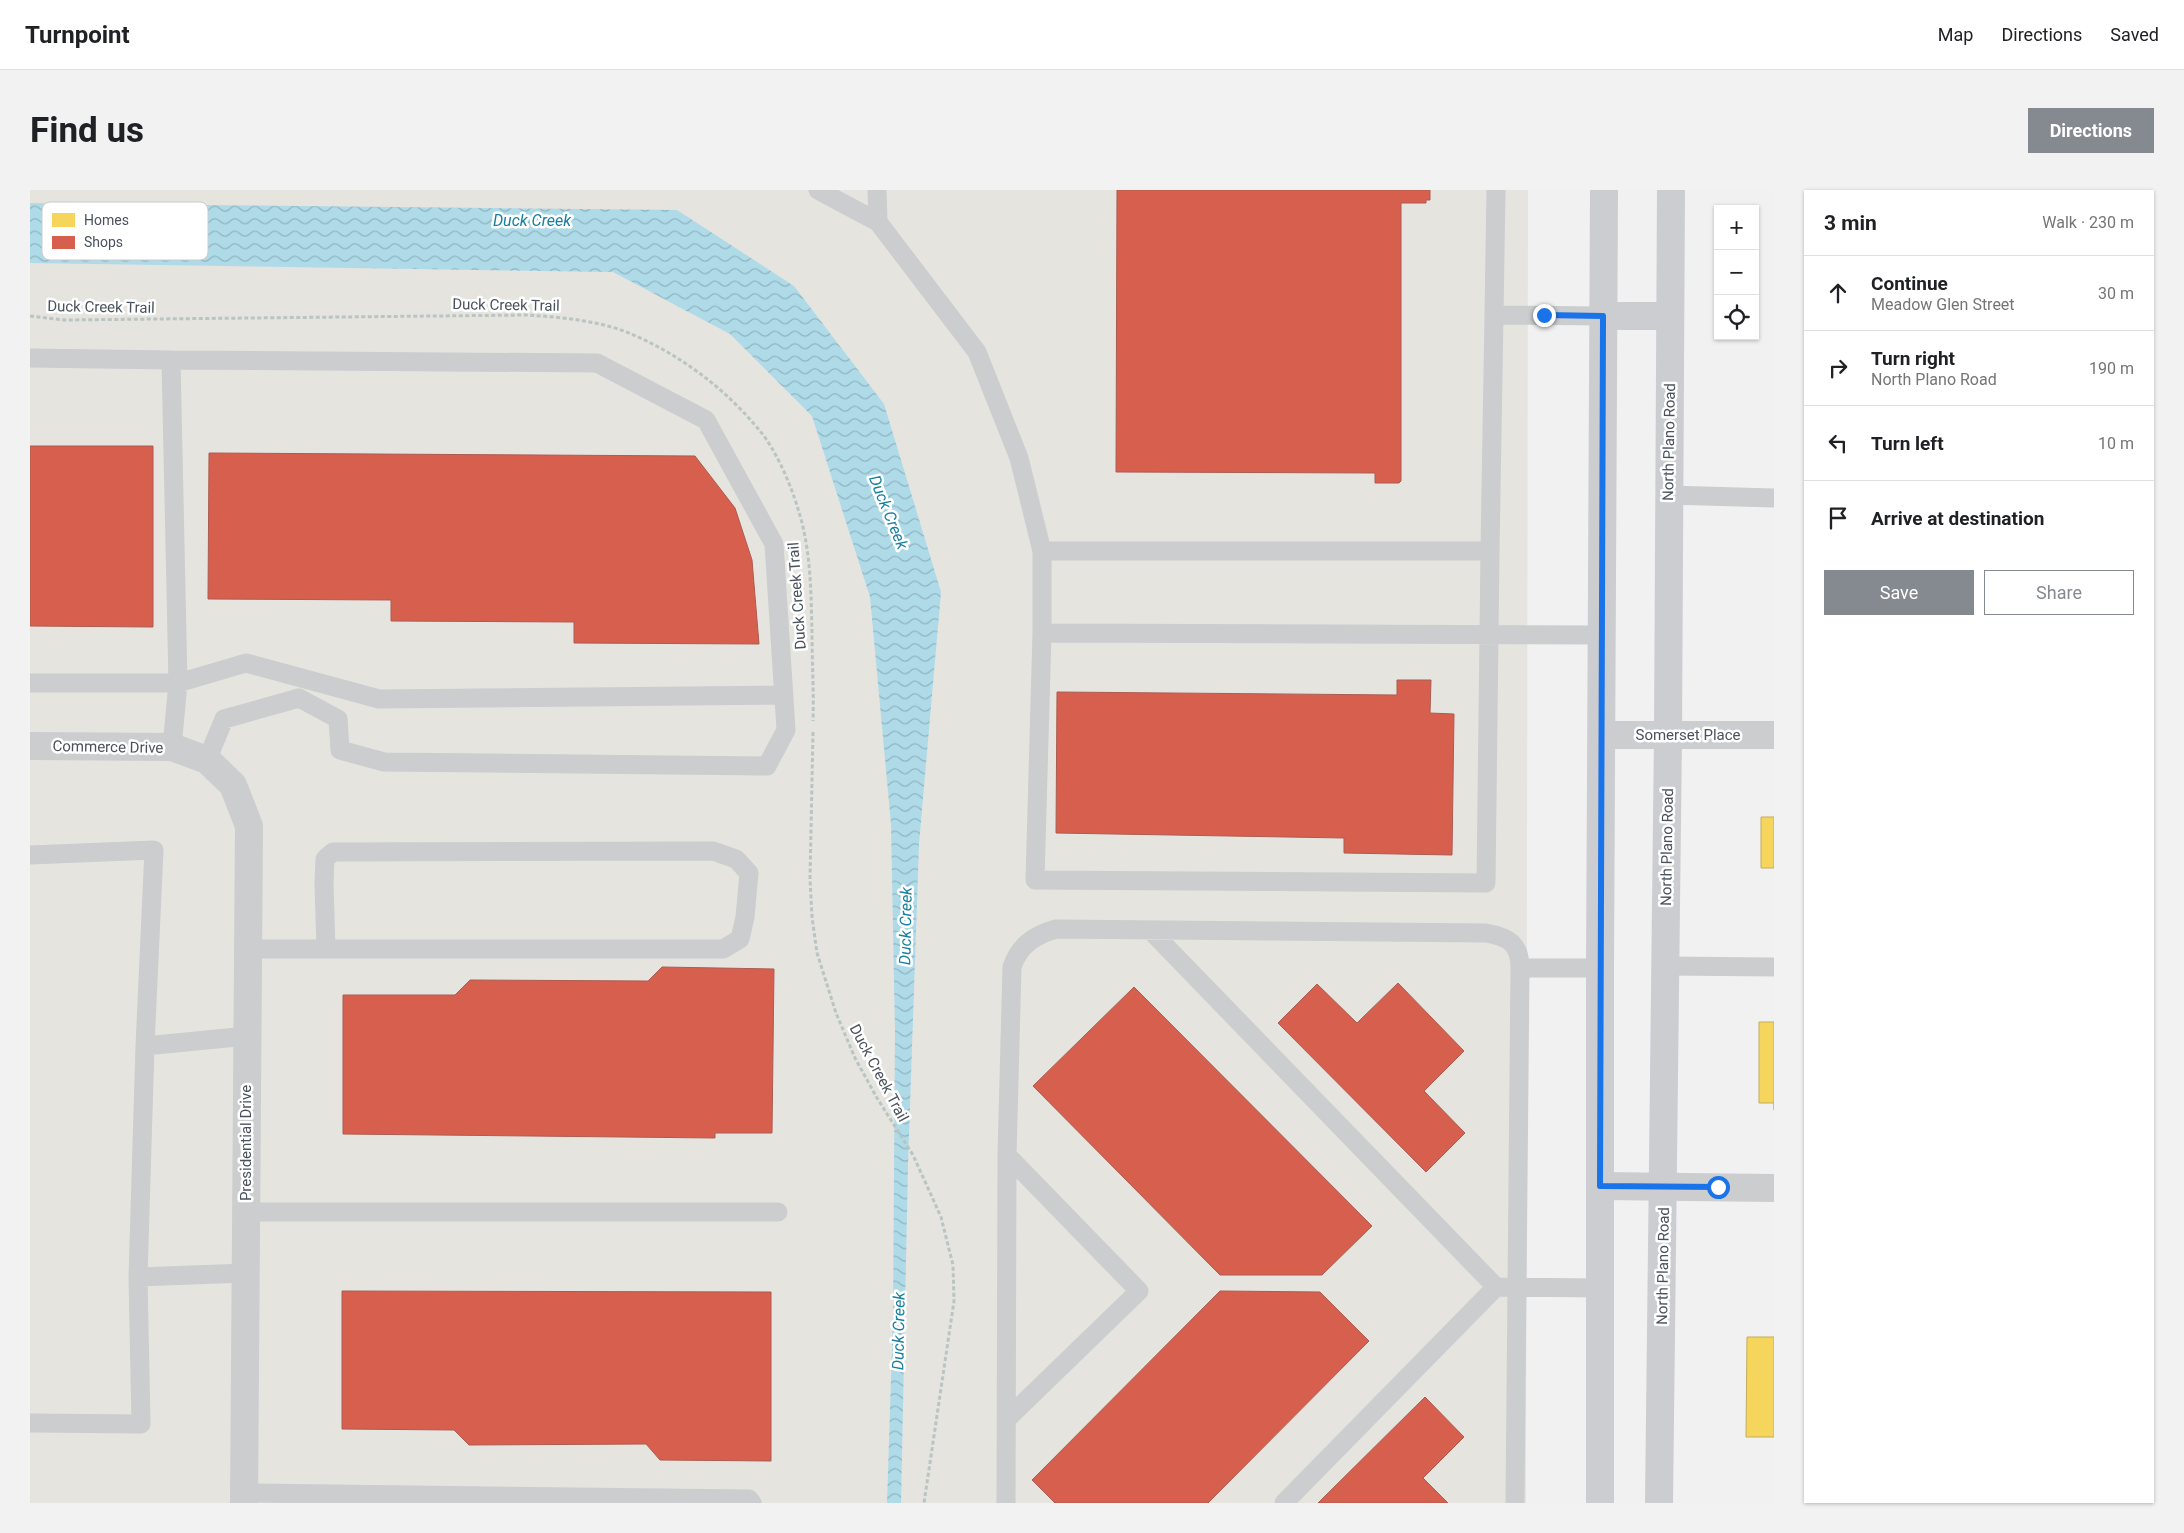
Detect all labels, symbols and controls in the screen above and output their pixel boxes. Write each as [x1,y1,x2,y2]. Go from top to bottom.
text: Turnpoint [25,21,130,49]
text: Map [1938,24,1973,45]
text: Directions [2001,24,2082,45]
text: Saved [2110,24,2159,45]
button: Directions [2028,108,2154,153]
text: Find us [30,110,144,151]
legend [42,202,208,260]
map controls [1714,205,1759,340]
button: + [1714,205,1759,250]
water label: Duck Creek [493,211,572,230]
text: 3 min [1824,211,1877,235]
text: Homes [84,212,129,228]
text: Walk · 230 m [2042,213,2134,232]
text: Shops [84,234,123,250]
button: − [1714,250,1759,295]
text: Continue [1871,272,1948,295]
icon: ahead [1824,279,1852,307]
text: 30 m [2098,284,2134,303]
street label: Duck Creek Trail [452,295,560,315]
button: locate [1714,295,1759,340]
text: Meadow Glen Street [1871,295,2015,314]
street label: Duck Creek Trail [47,297,155,317]
route end [1533,304,1556,327]
text: Turn right [1871,347,1955,370]
icon: right [1824,354,1852,382]
text: 190 m [2089,359,2134,378]
text: North Plano Road [1871,370,1997,389]
street label: North Plano Road [1659,383,1679,501]
icon: left [1824,429,1852,457]
text: Turn left [1871,432,1944,455]
text: 10 m [2098,434,2134,453]
water label: Duck Creek [865,472,912,553]
icon: arrive [1824,504,1852,532]
text: Arrive at destination [1871,507,2044,530]
street label: Duck Creek Trail [784,542,810,650]
button: Save [1824,570,1974,615]
button: Share [1984,570,2134,615]
street label: Somerset Place [1635,726,1741,744]
street label: Commerce Drive [52,737,164,757]
street label: North Plano Road [1657,788,1677,906]
water label: Duck Creek [895,886,916,965]
street label: Duck Creek Trail [846,1021,912,1125]
street label: Presidential Drive [237,1085,255,1201]
route start [1707,1176,1730,1199]
street label: North Plano Road [1653,1207,1673,1325]
water label: Duck Creek [888,1291,909,1370]

